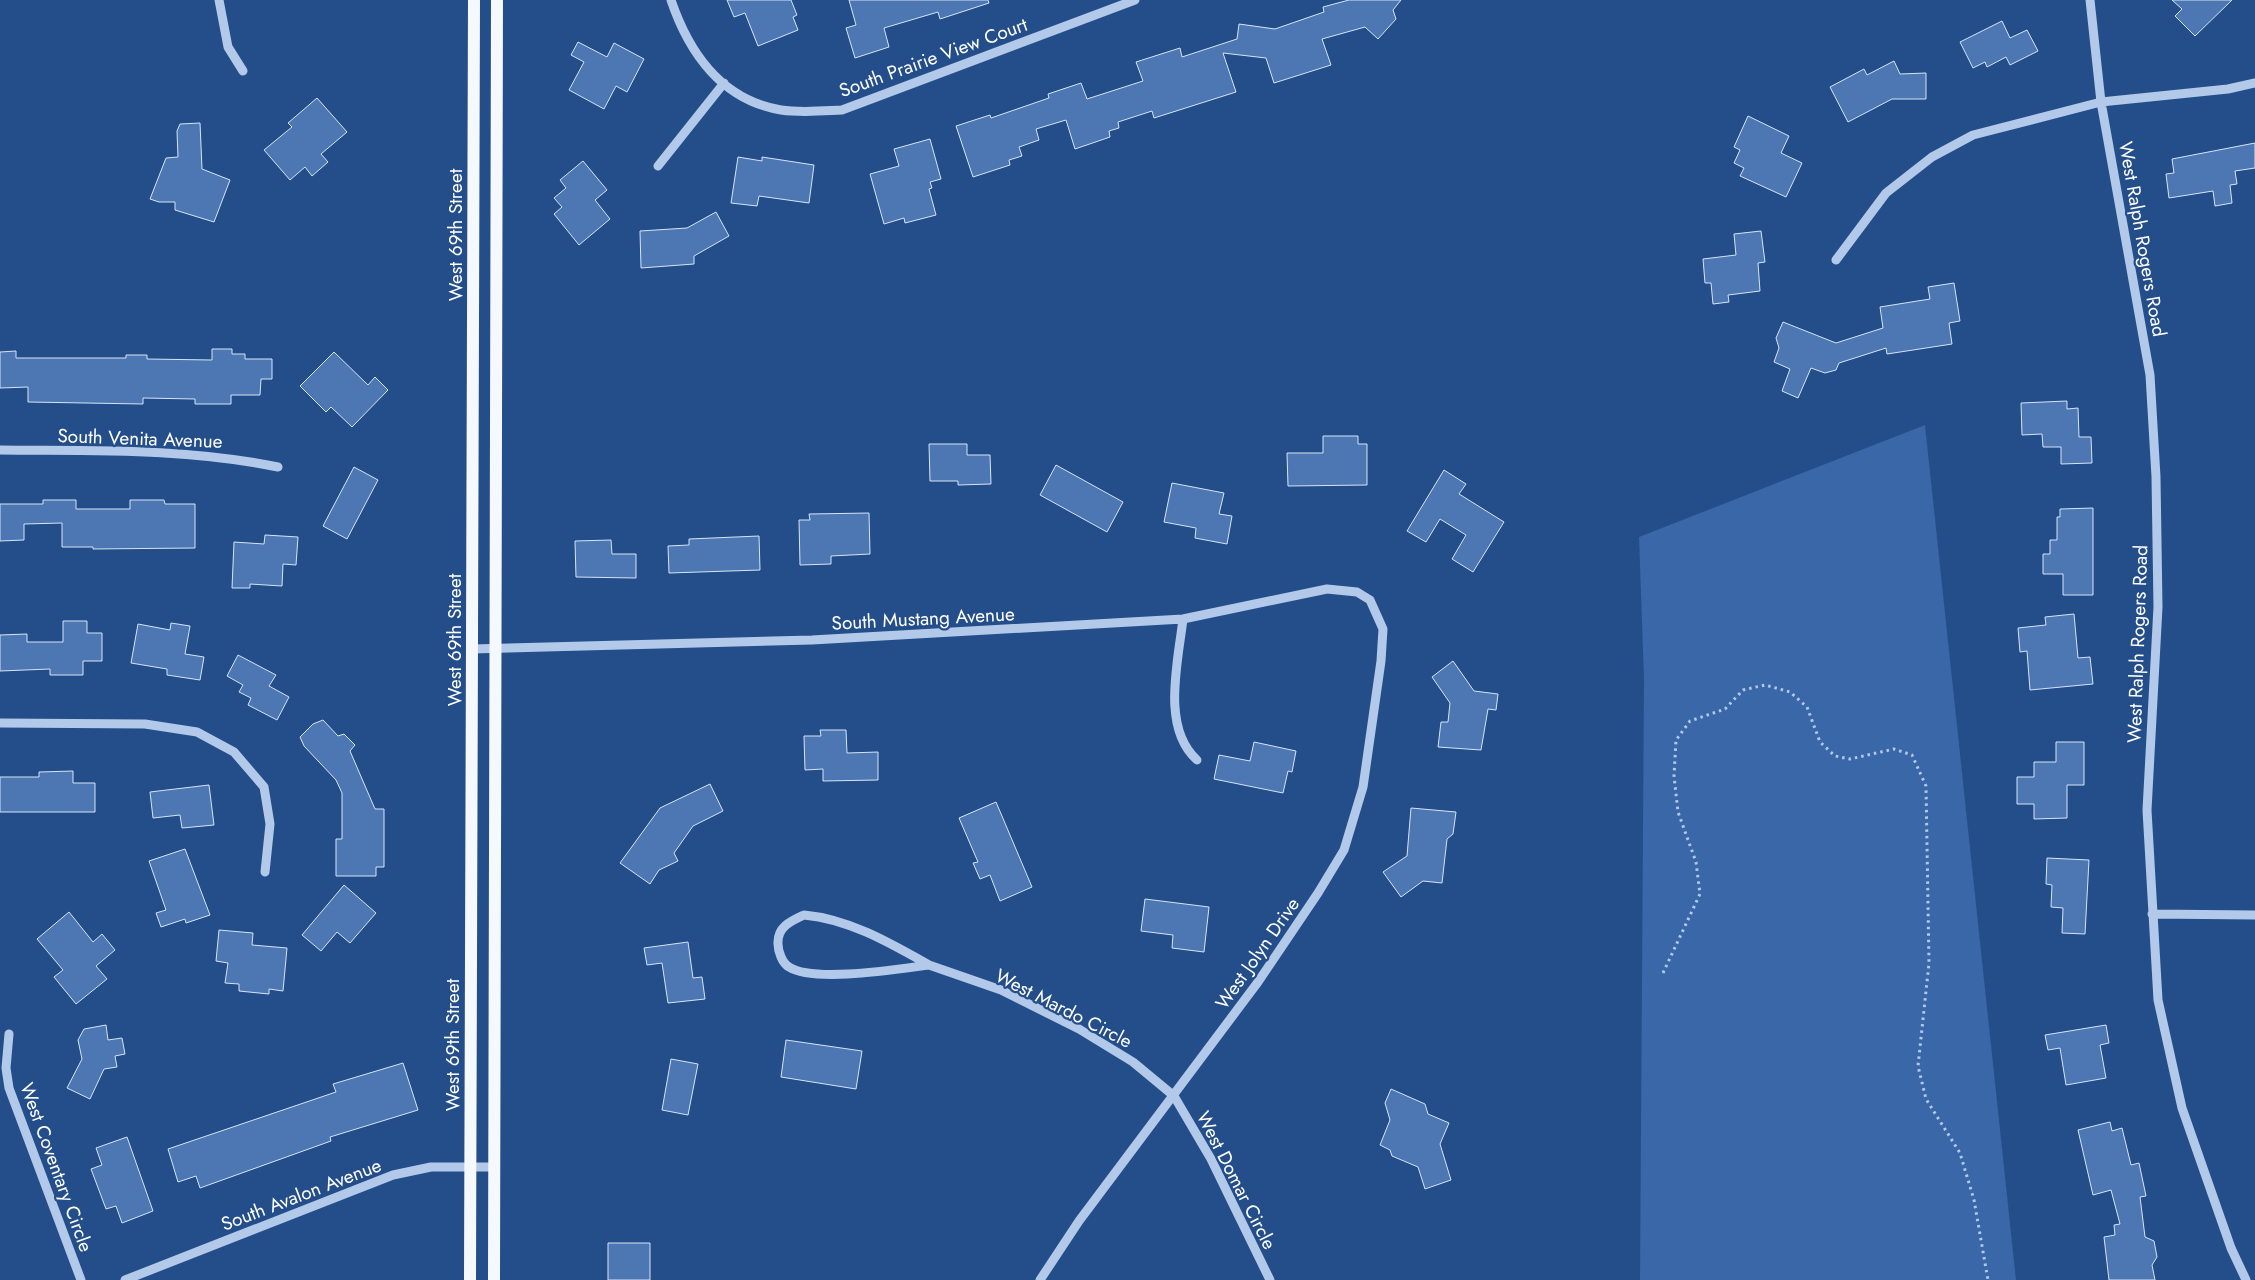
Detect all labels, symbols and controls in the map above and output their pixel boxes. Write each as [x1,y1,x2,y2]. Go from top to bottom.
street label: South Prairie View Court [835,11,1032,104]
street label: West Ralph Rogers Road [2112,139,2173,339]
street label: West 69th Street [442,168,469,301]
street label: South Venita Avenue [57,422,223,455]
street label: West Ralph Rogers Road [2121,545,2154,743]
street label: West 69th Street [441,573,468,706]
street label: South Mustang Avenue [831,600,1016,637]
street label: West Jolyn Drive [1209,892,1306,1015]
street label: West Mardo Circle [991,962,1137,1055]
street label: West 69th Street [439,978,466,1111]
street label: West Coventary Circle [13,1079,100,1256]
street label: West Domar Circle [1190,1106,1283,1254]
street label: South Avalon Avenue [217,1151,385,1237]

